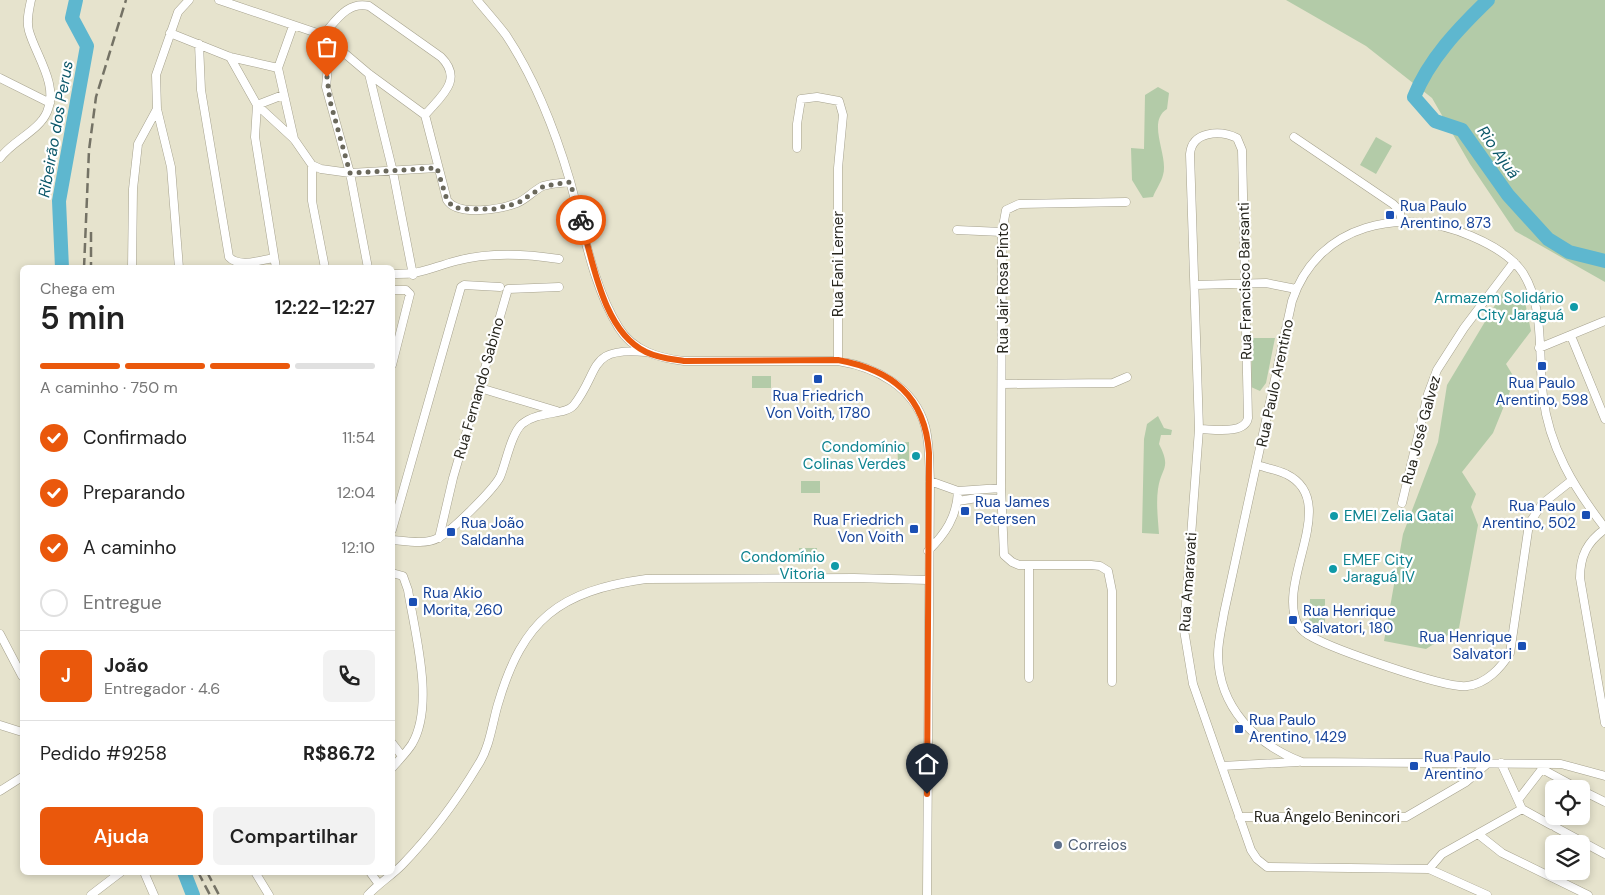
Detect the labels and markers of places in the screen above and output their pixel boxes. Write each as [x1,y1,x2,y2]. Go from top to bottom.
pin [306,26,348,77]
place label: Rua Paulo Arentino, 873 [1400,196,1491,233]
marker: Rua Paulo Arentino, 873 [1384,209,1396,221]
place label: Armazem Solidário City Jaraguá [1434,288,1564,325]
marker: Armazem Solidário City Jaraguá [1568,301,1580,313]
marker: Rua Paulo Arentino, 598 [1536,360,1548,372]
marker: Rua Friedrich Von Voith, 1780 [812,373,824,385]
place label: Rua Paulo Arentino, 598 [1495,373,1589,410]
place label: Rua Friedrich Von Voith, 1780 [765,386,871,423]
place label: Condomínio Colinas Verdes [803,437,906,474]
marker: Condomínio Colinas Verdes [910,450,922,462]
place label: Rua James Petersen [975,492,1050,529]
place label: Rua Paulo Arentino, 502 [1482,496,1576,533]
marker: Rua James Petersen [959,505,971,517]
place label: EMEI Zelia Gatai [1344,506,1454,526]
marker: Rua Paulo Arentino, 502 [1580,509,1592,521]
place label: Rua Friedrich Von Voith [813,510,904,547]
marker: EMEI Zelia Gatai [1328,510,1340,522]
place label: Rua João Saldanha [461,513,524,550]
marker: Rua Friedrich Von Voith [908,523,920,535]
marker: Rua João Saldanha [445,526,457,538]
place label: Condomínio Vitoria [741,547,825,584]
place label: EMEF City Jaraguá IV [1343,550,1415,587]
marker: Condomínio Vitoria [829,560,841,572]
marker: EMEF City Jaraguá IV [1327,563,1339,575]
place label: Rua Akio Morita, 260 [423,583,503,620]
marker: Rua Akio Morita, 260 [407,596,419,608]
place label: Rua Henrique Salvatori, 180 [1303,601,1396,638]
marker: Rua Henrique Salvatori, 180 [1287,614,1299,626]
place label: Rua Henrique Salvatori [1419,627,1512,664]
marker: Rua Henrique Salvatori [1516,640,1528,652]
place label: Rua Paulo Arentino, 1429 [1249,710,1347,747]
marker: Rua Paulo Arentino, 1429 [1233,723,1245,735]
pin [906,743,948,794]
place label: Rua Paulo Arentino [1424,747,1491,784]
marker: Rua Paulo Arentino [1408,760,1420,772]
place label: Correios [1068,835,1127,855]
marker: Correios [1052,839,1064,851]

